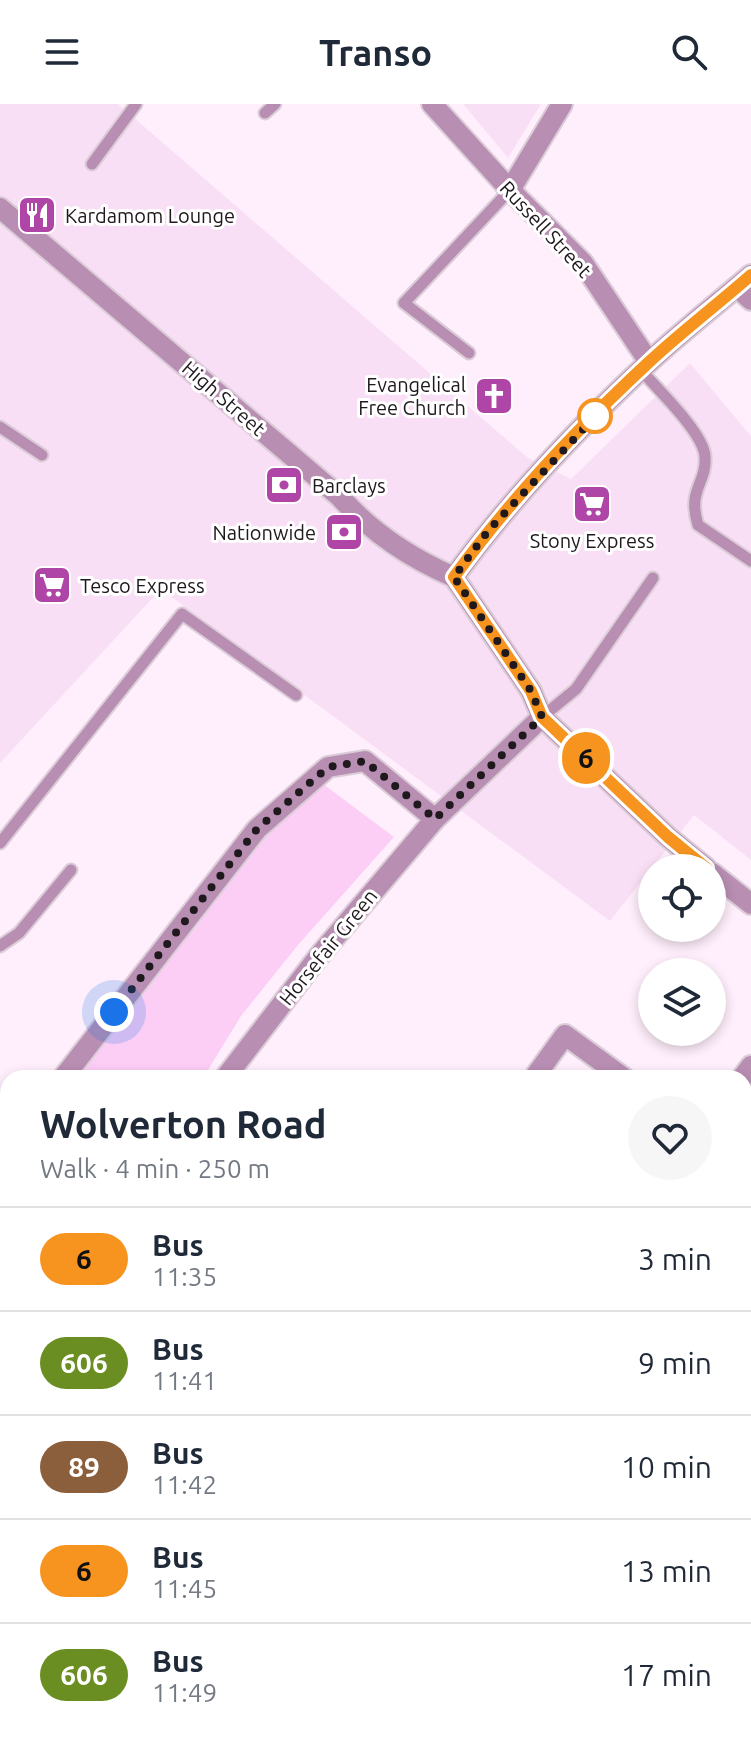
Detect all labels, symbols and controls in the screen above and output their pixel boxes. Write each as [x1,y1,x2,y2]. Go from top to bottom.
icon: menu [40,30,84,74]
icon: search [667,30,711,74]
text: Transo [319,32,432,73]
street label: Russell Street [496,176,597,282]
restaurant icon: Kardamom Lounge [16,194,58,236]
place label: Kardamom Lounge [65,204,235,227]
street label: High Street [178,356,270,440]
place label: Evangelical Free Church [358,373,466,419]
church icon: Evangelical Free Church [473,375,515,417]
unlabelled marker [578,399,612,433]
bank icon: Barclays [263,464,305,506]
place label: Barclays [312,474,386,497]
supermarket icon: Stony Express [571,483,613,525]
bank icon: Nationwide [323,511,365,553]
place label: Nationwide [213,521,316,544]
place label: Stony Express [530,529,654,552]
supermarket icon: Tesco Express [31,564,73,606]
place label: Tesco Express [80,574,205,597]
line badge: 6 [560,732,612,784]
text: 6 [578,742,594,773]
map controls [638,854,726,1046]
button: locate [638,854,726,942]
street label: Horsefair Green [274,885,382,1009]
button: layers [638,958,726,1046]
your location [94,992,134,1032]
button: heart [628,1096,712,1180]
text: Wolverton Road [40,1103,327,1145]
text: Walk · 4 min · 250 m [40,1154,270,1183]
text: Bus [152,1228,204,1262]
text: 3 min [638,1242,712,1276]
text: 6 [76,1243,92,1274]
text: 11:35 [152,1262,217,1291]
text: Bus [152,1332,204,1366]
text: 9 min [638,1346,712,1380]
text: 606 [60,1347,108,1378]
text: 11:41 [152,1366,217,1395]
text: Bus [152,1436,204,1470]
text: 10 min [621,1450,712,1484]
text: 89 [68,1451,100,1482]
text: 11:42 [152,1470,217,1499]
text: Bus [152,1540,204,1574]
text: 13 min [621,1554,712,1588]
text: 6 [76,1555,92,1586]
text: 11:45 [152,1574,217,1603]
text: Bus [152,1644,204,1678]
text: 17 min [621,1658,712,1692]
text: 606 [60,1659,108,1690]
text: 11:49 [152,1678,217,1707]

